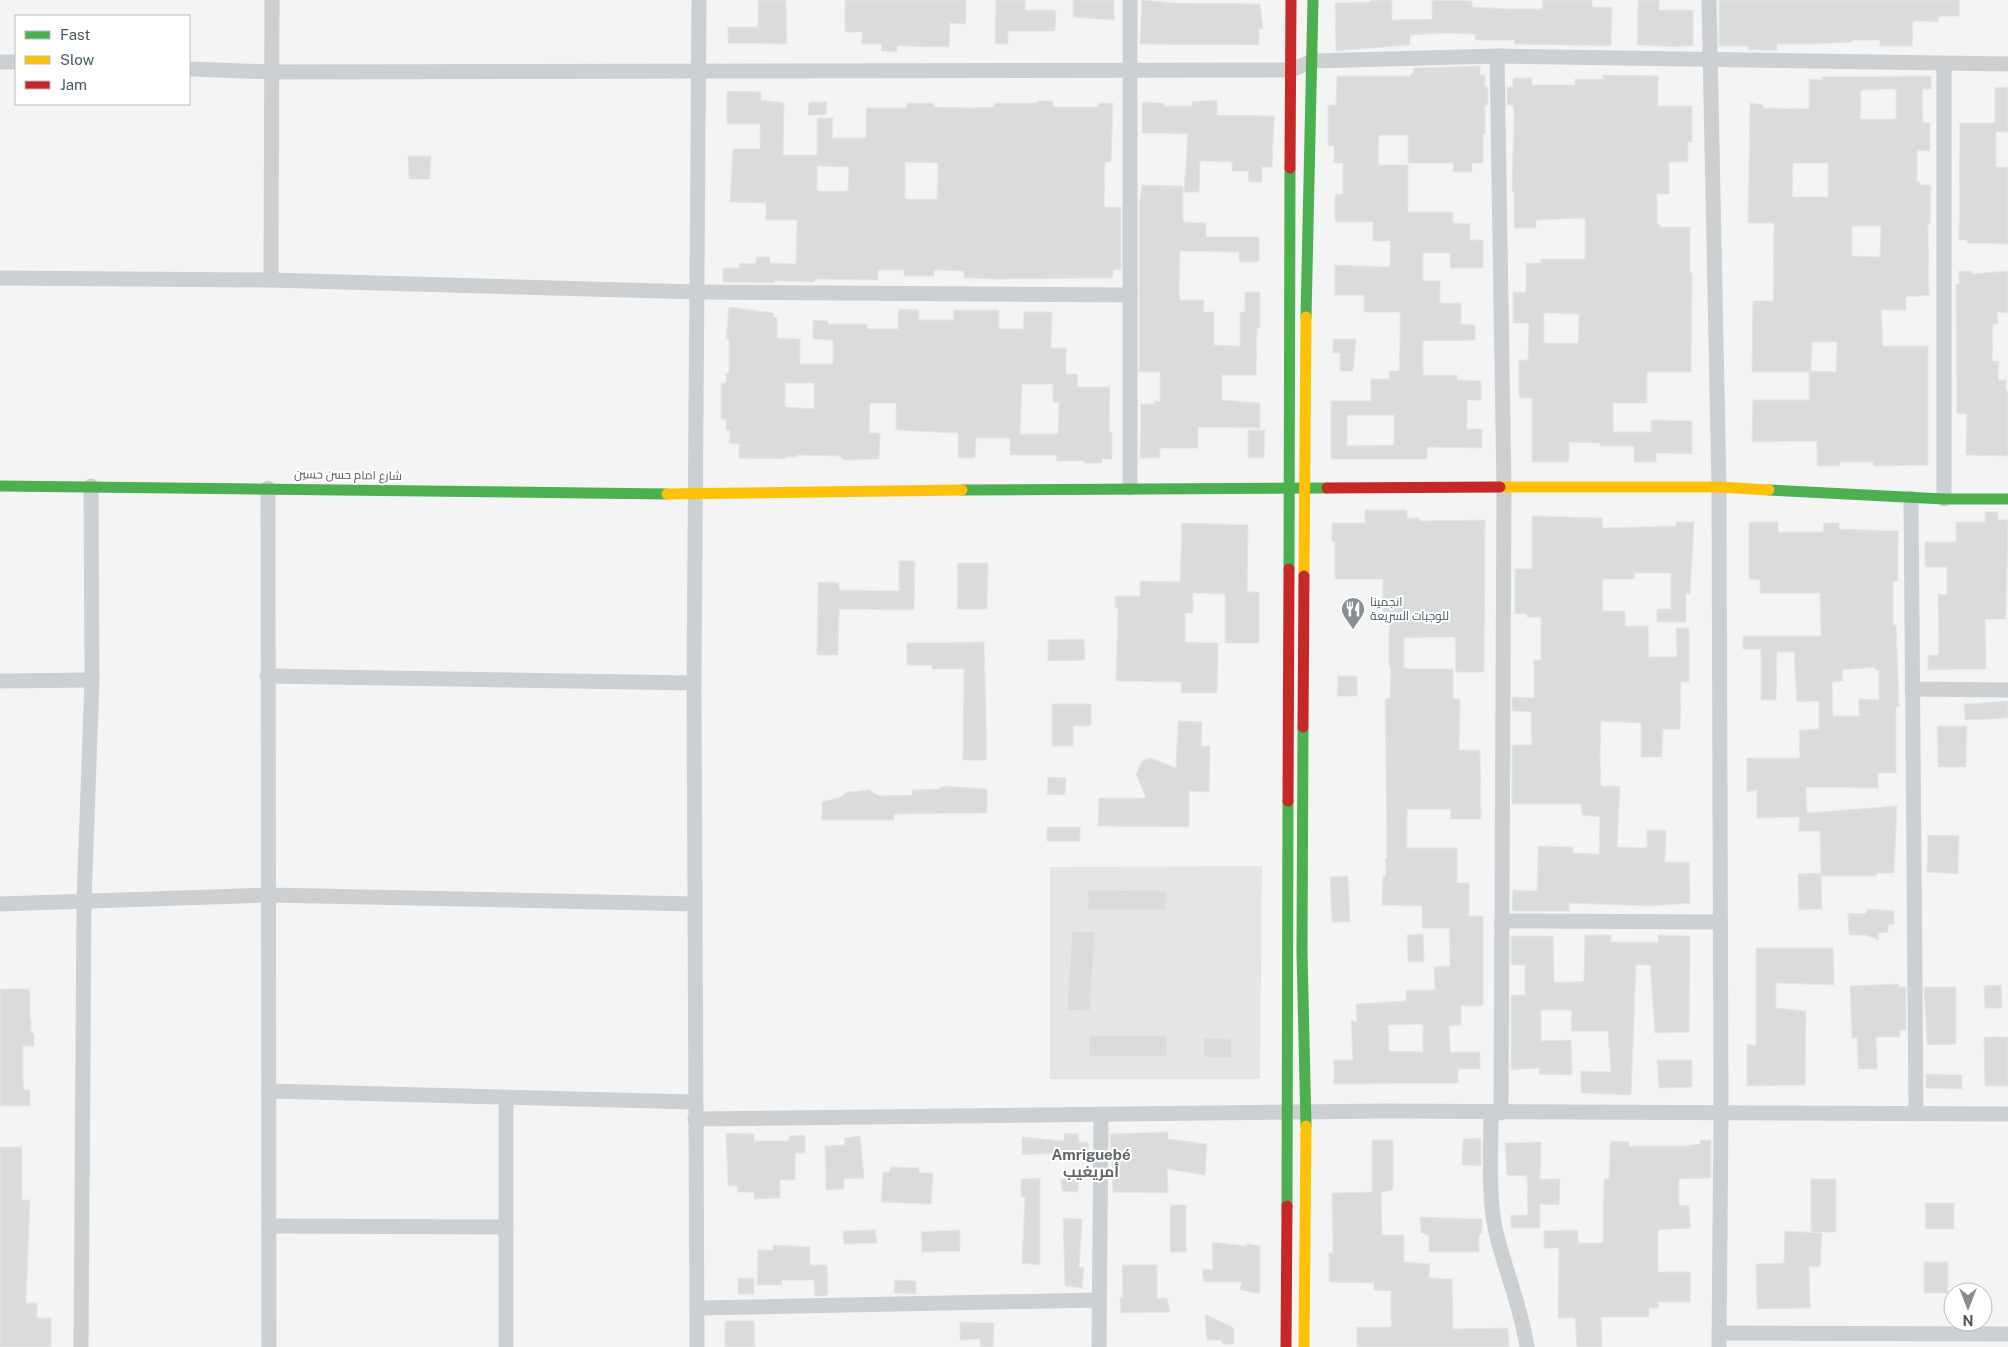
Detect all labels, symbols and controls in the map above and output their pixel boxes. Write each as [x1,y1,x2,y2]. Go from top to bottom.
legend [15,15,190,105]
text: Fast [60,26,90,43]
text: Slow [60,51,95,68]
text: Jam [60,76,87,93]
street label: شارع امام حسن حسين [294,467,402,484]
place label: انجمينا للوجبات السريعة [1370,595,1449,623]
restaurant icon: انجمينا للوجبات السريعة [1340,596,1366,630]
district label: Amriguebé أمريغيب [1051,1146,1131,1181]
north arrow [1943,1282,1993,1332]
text: N [1963,1312,1973,1328]

